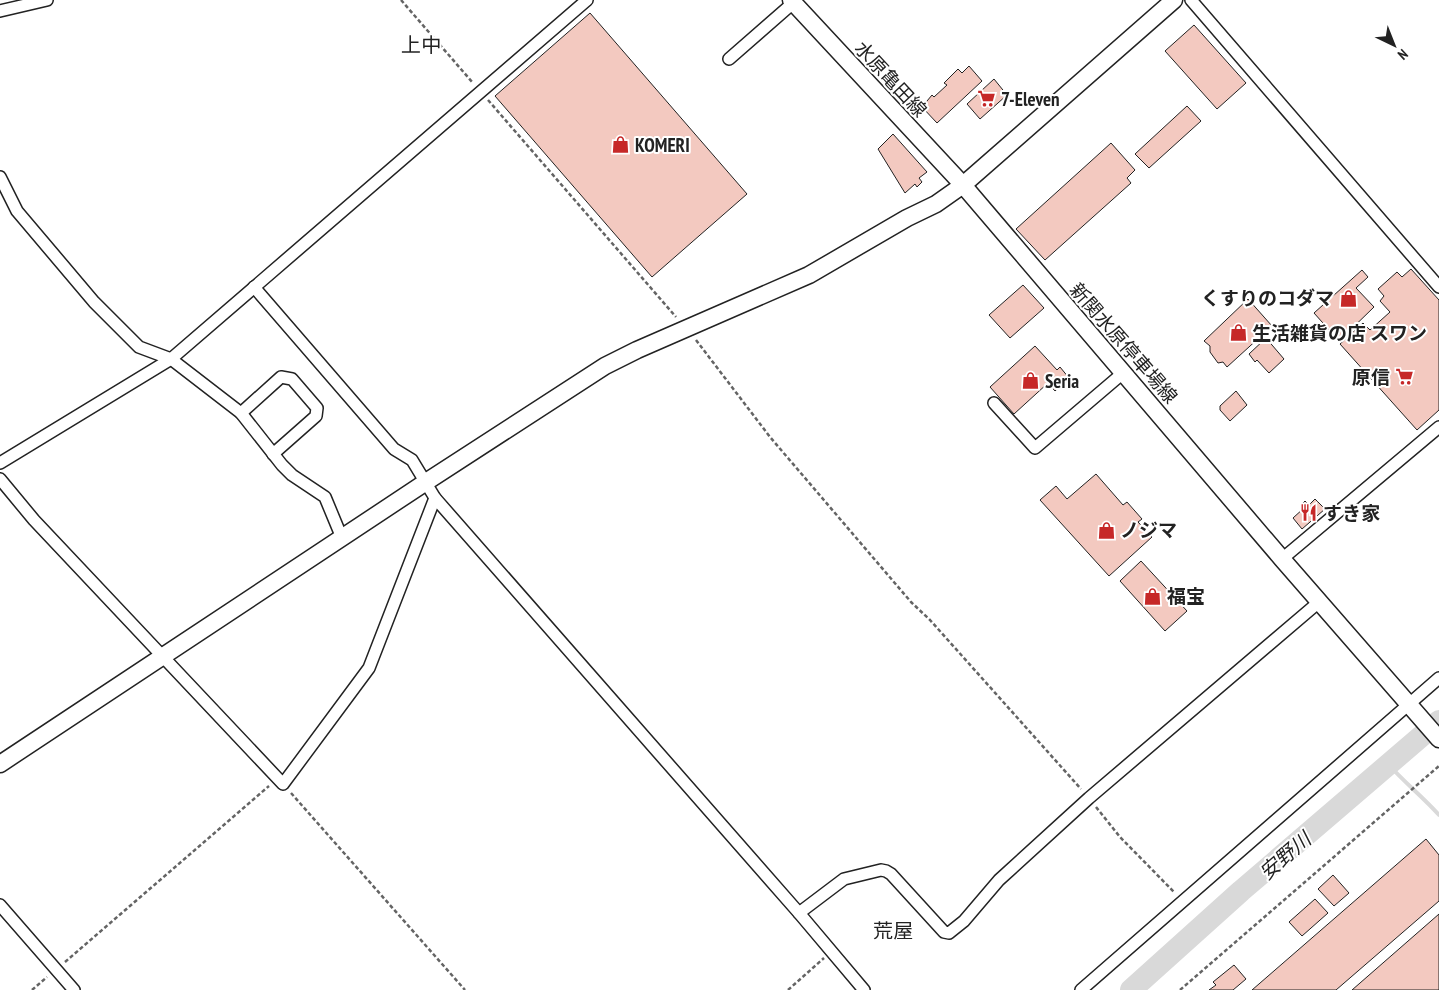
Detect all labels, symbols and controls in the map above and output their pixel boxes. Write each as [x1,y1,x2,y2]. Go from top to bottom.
north arrow [1369,20,1419,70]
district label: 上中 [401,32,441,58]
street label: 水原亀田線 [850,36,932,122]
text: N [1394,45,1412,64]
place label: 7-Eleven [1001,87,1060,111]
supermarket icon: 7-Eleven [977,89,997,109]
place label: KOMERI [635,133,690,157]
shop icon: KOMERI [611,135,631,155]
street label: 新関水原停車場線 [1065,278,1183,408]
place label: くすりのコダマ [1201,286,1334,310]
shop icon: くすりのコダマ [1338,288,1358,308]
place label: 生活雑貨の店 スワン [1252,321,1427,345]
shop icon: 生活雑貨の店 スワン [1228,323,1248,343]
place label: 原信 [1352,365,1390,389]
supermarket icon: 原信 [1394,367,1414,387]
place label: Seria [1045,369,1079,393]
shop icon: Seria [1021,371,1041,391]
place label: すき家 [1323,501,1380,525]
restaurant icon: すき家 [1299,503,1319,523]
place label: ノジマ [1120,518,1177,542]
shop icon: ノジマ [1096,520,1116,540]
place label: 福宝 [1167,584,1205,608]
shop icon: 福宝 [1143,586,1163,606]
water label: 安野川 [1254,825,1318,885]
district label: 荒屋 [873,918,913,944]

